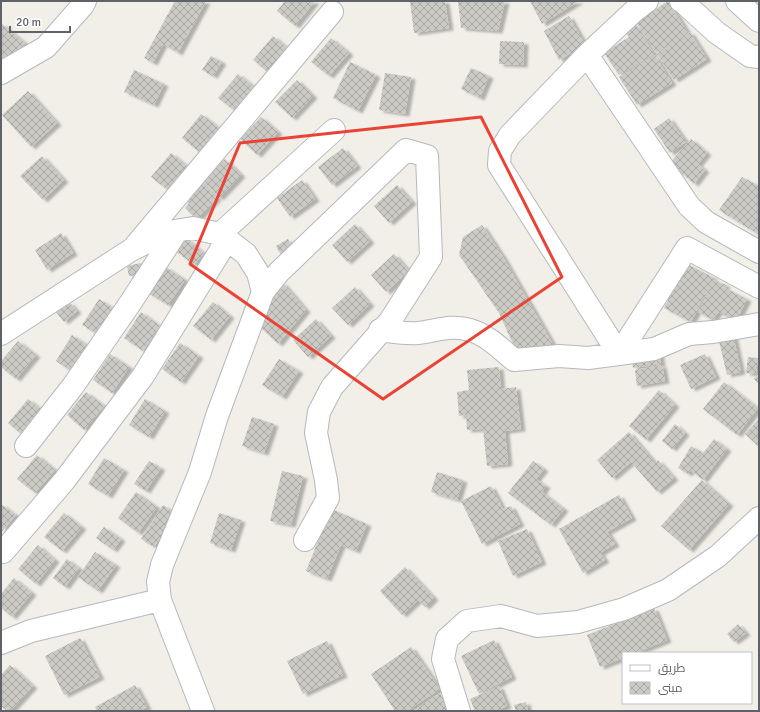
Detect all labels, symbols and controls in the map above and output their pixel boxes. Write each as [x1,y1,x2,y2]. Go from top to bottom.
scale bar [10,8,70,34]
text: 20 m [16,15,41,30]
legend [622,652,752,704]
text: طريق [658,661,686,676]
text: مبنى [658,681,683,696]

